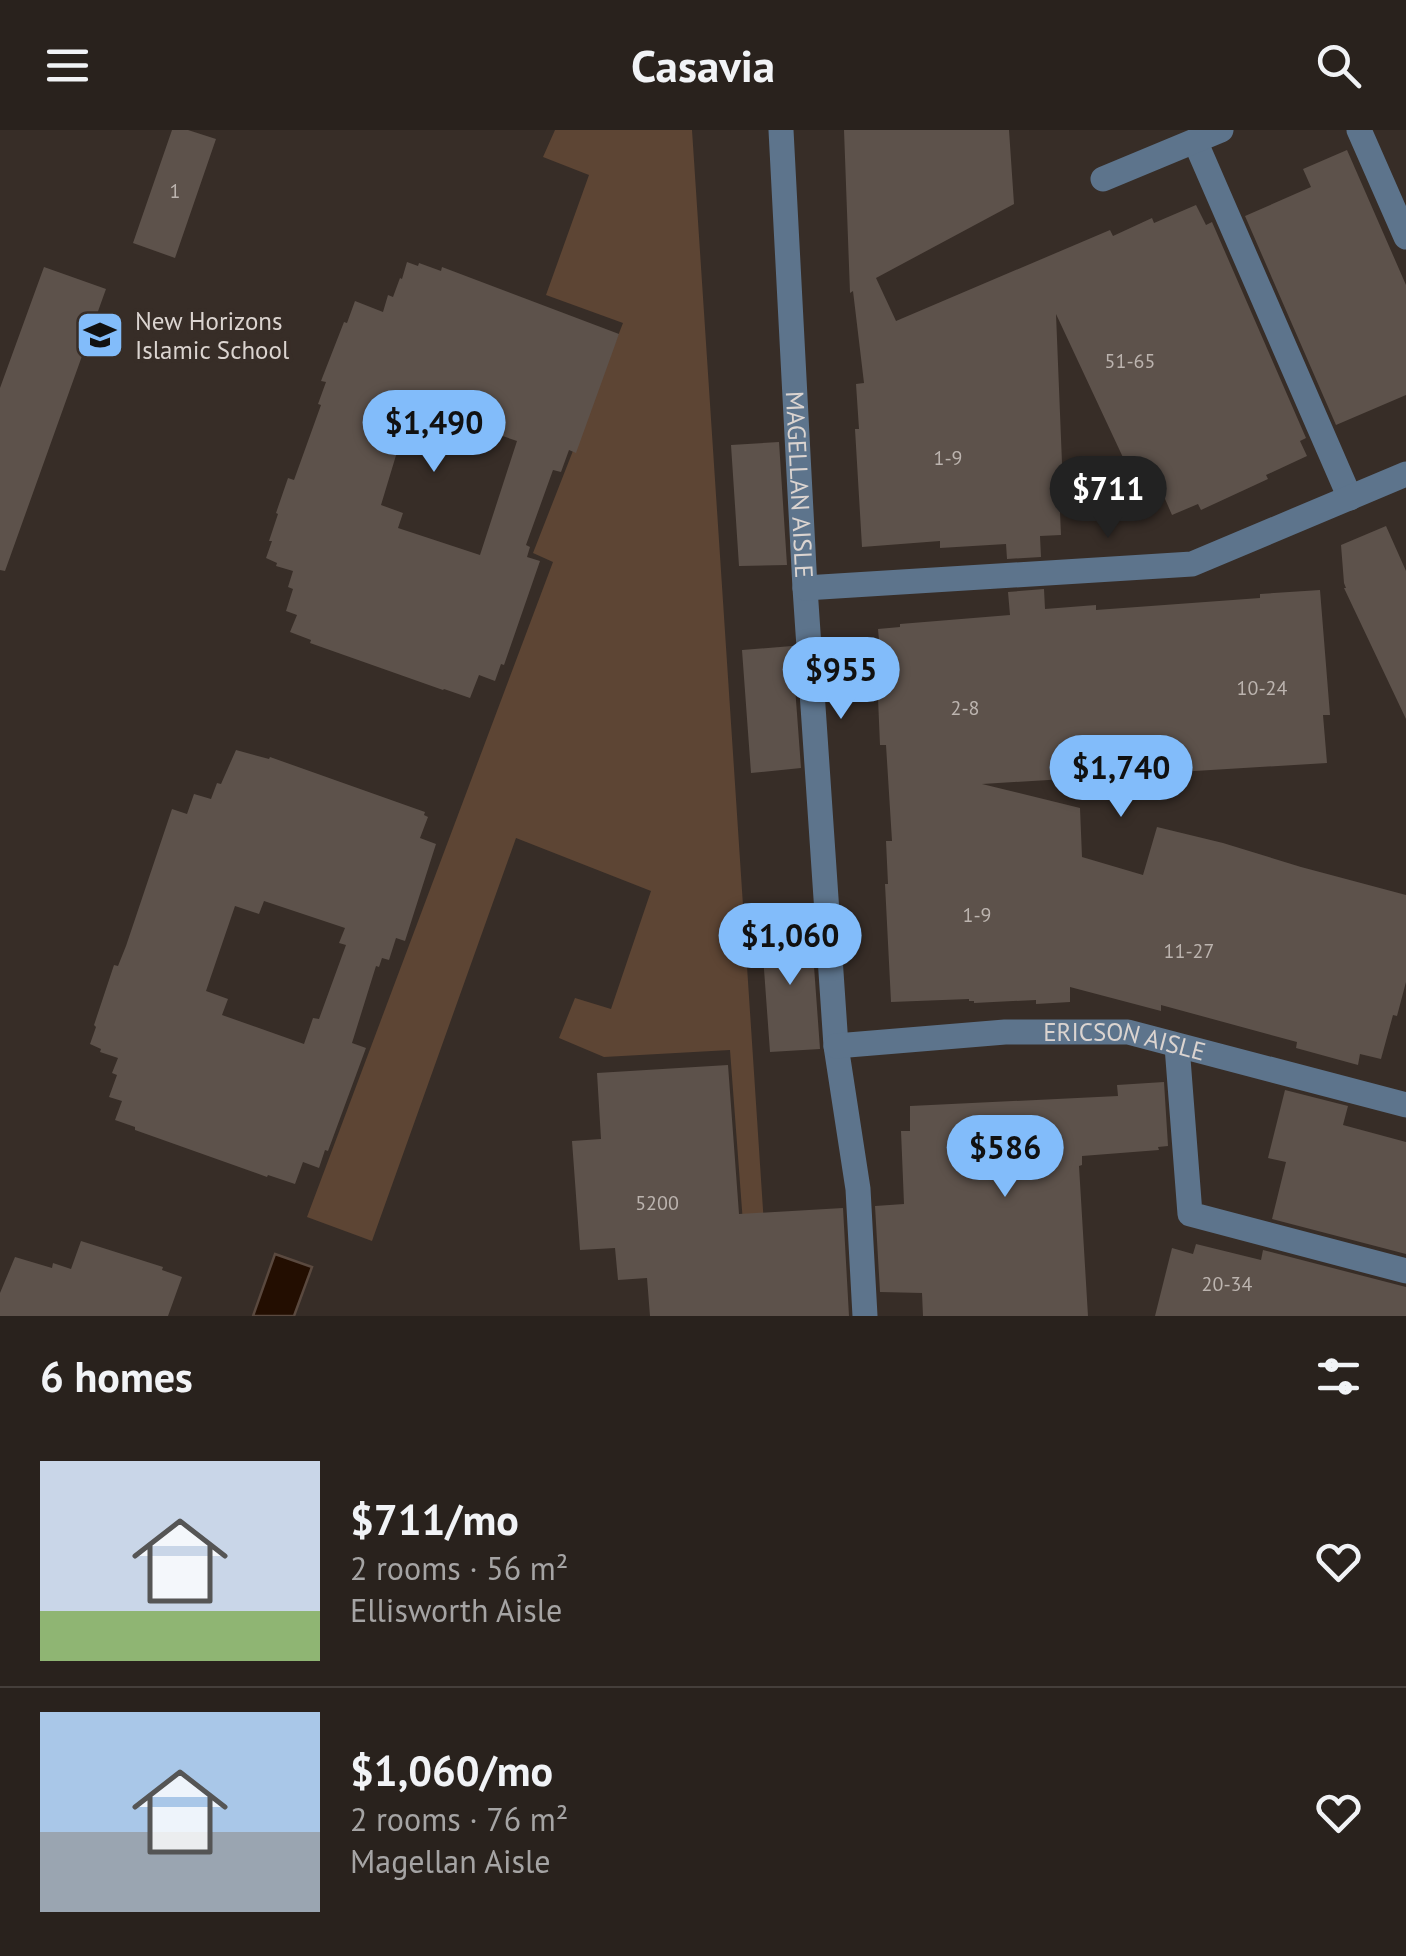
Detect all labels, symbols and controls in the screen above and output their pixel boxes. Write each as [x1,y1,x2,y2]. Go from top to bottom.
text: Casavia [631,36,775,94]
icon: menu [40,38,95,93]
icon: search [1311,38,1366,93]
house number: 1 [170,178,180,204]
place label: New Horizons Islamic School [135,305,290,366]
school or university icon: New Horizons Islamic School [74,309,126,361]
house number: 51-65 [1105,348,1155,374]
pin: $1,490 [353,390,515,475]
street label: MAGELLAN AISLE [779,390,820,579]
text: $1,490 [385,401,483,443]
house number: 1-9 [934,445,963,471]
pin: $711 [1049,456,1167,541]
text: $711 [1072,467,1144,509]
pin: $955 [782,637,900,722]
text: $955 [805,648,877,690]
house number: 10-24 [1237,675,1287,701]
house number: 2-8 [951,695,980,721]
pin: $1,740 [1040,735,1202,820]
text: $1,740 [1072,746,1170,788]
house number: 1-9 [963,902,992,928]
pin: $1,060 [709,903,871,988]
text: $1,060 [741,914,839,956]
house number: 11-27 [1164,938,1214,964]
street label: ERICSON AISLE [1043,1015,1209,1068]
pin: $586 [946,1115,1064,1200]
text: $586 [969,1126,1041,1168]
house number: 5200 [635,1190,679,1216]
house number: 20-34 [1202,1271,1252,1297]
text: 6 homes [40,1349,193,1404]
icon: filters [1311,1349,1366,1404]
text: $711/mo [350,1492,519,1547]
icon: home [120,1501,240,1621]
icon: heart [1311,1534,1366,1589]
text: 2 rooms · 56 m² [350,1547,568,1589]
text: Ellisworth Aisle [350,1589,562,1631]
text: $1,060/mo [350,1743,553,1798]
icon: home [120,1752,240,1872]
icon: heart [1311,1785,1366,1840]
text: 2 rooms · 76 m² [350,1798,568,1840]
text: Magellan Aisle [350,1840,551,1882]

